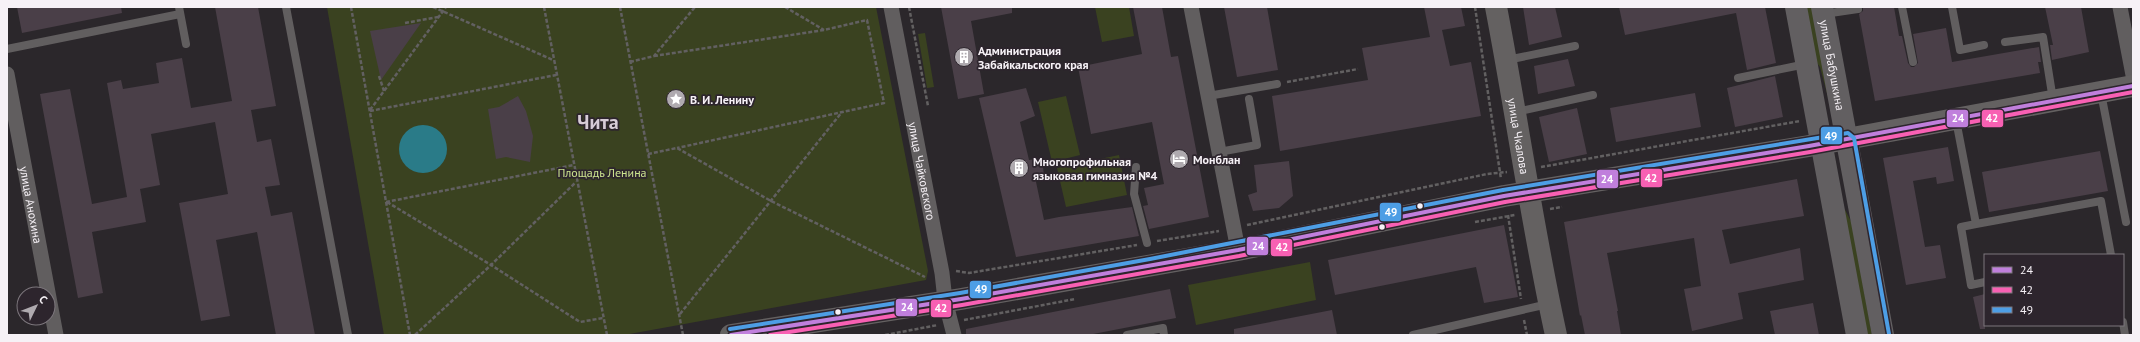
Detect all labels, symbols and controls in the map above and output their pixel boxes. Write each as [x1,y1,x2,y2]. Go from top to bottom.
street label: улица Бабушкина [1817,18,1849,112]
place label: Администрация Забайкальского края [978,43,1089,72]
building icon: Администрация Забайкальского края [953,46,975,68]
place icon: В. И. Ленину [665,88,687,110]
place label: В. И. Ленину [690,92,754,107]
street label: улица Чкалова [1505,97,1533,175]
district label: Чита [577,109,619,135]
line badge: 24 [1946,109,1969,128]
line badge: 42 [1981,109,2004,128]
text: 24 [1952,111,1965,125]
text: 42 [1986,111,1998,125]
street label: улица Чайковского [906,121,939,221]
line badge: 49 [1820,126,1843,145]
text: 49 [1825,129,1837,143]
hotel icon: Монблан [1168,148,1190,170]
place label: Монблан [1193,152,1241,167]
place label: Многопрофильная языковая гимназия №4 [1033,154,1157,183]
building icon: Многопрофильная языковая гимназия №4 [1008,157,1030,179]
street label: улица Анохина [17,165,46,245]
park label: Площадь Ленина [557,165,647,180]
line badge: 42 [1640,168,1663,188]
line badge: 24 [1596,169,1619,189]
text: 42 [1645,171,1657,185]
text: 24 [1601,172,1614,186]
unlabelled marker [1415,201,1425,211]
line badge: 49 [1379,202,1402,222]
text: 49 [1385,205,1397,219]
unlabelled marker [1377,222,1387,232]
line badge: 24 [1246,236,1269,256]
line badge: 42 [1270,238,1293,257]
text: 24 [1252,239,1265,253]
text: 42 [1276,240,1288,254]
legend [1984,254,2124,326]
text: 24 [2020,262,2034,277]
line badge: 49 [969,280,992,299]
text: 49 [975,282,987,296]
text: 42 [2020,282,2033,297]
north arrow [16,286,56,326]
text: С [36,292,51,306]
line badge: 24 [895,298,918,317]
line badge: 42 [930,299,952,318]
text: 24 [901,300,914,314]
text: 42 [935,301,947,315]
text: 49 [2020,302,2033,317]
unlabelled marker [833,307,843,317]

